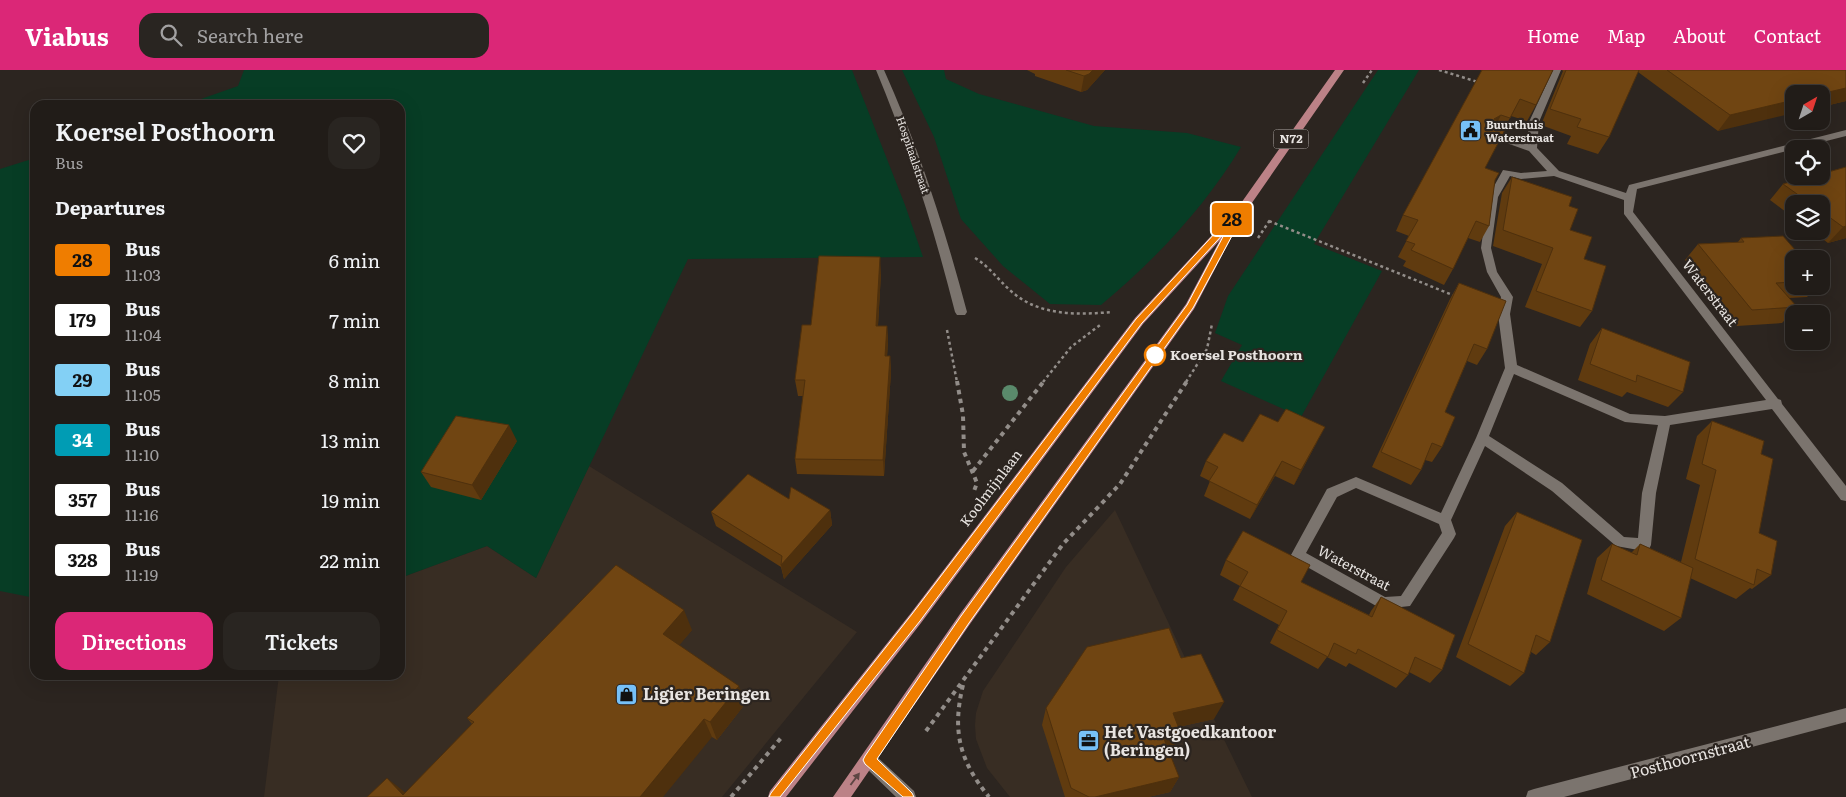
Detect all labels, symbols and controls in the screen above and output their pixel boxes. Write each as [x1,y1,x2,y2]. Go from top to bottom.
search box [139,13,489,58]
text: Viabus [25,18,109,53]
icon: search [157,21,185,49]
text: Search here [197,21,303,49]
text: Home [1527,22,1579,49]
text: Map [1607,22,1645,49]
text: About [1673,22,1726,49]
text: Contact [1754,22,1821,49]
north arrow [1785,85,1830,130]
map controls [1785,85,1830,350]
text: Koersel Posthoorn [55,113,275,148]
street label: Hospitaalstraat [893,114,935,196]
place label: Buurthuis Waterstraat [1486,116,1554,145]
button: heart [328,117,380,169]
public building icon: Buurthuis Waterstraat [1458,119,1482,143]
road number: N72 [1274,130,1308,148]
button: locate [1785,140,1830,185]
text: Bus [55,150,83,174]
text: Departures [55,193,165,221]
button: layers [1785,195,1830,240]
line badge: 28 [1210,203,1254,235]
text: 28 [1222,205,1242,232]
text: Bus [125,234,160,262]
text: 28 [72,246,93,273]
text: 6 min [329,246,380,274]
button: + [1785,250,1830,295]
street label: Waterstraat [1678,255,1744,330]
text: 11:03 [125,262,161,286]
text: Bus [125,294,160,322]
button: − [1785,305,1830,350]
text: 179 [69,306,96,333]
text: 7 min [329,306,380,334]
text: 11:04 [125,322,161,346]
marker: Koersel Posthoorn [1144,344,1166,366]
place label: Koersel Posthoorn [1170,344,1303,364]
text: Bus [125,354,160,382]
text: 29 [72,366,93,393]
text: 8 min [328,366,380,394]
text: 11:05 [125,382,161,406]
text: Bus [125,414,160,442]
text: 34 [72,426,93,453]
text: 13 min [321,426,380,454]
text: 11:10 [125,442,159,466]
street label: Koolmijnlaan [955,445,1026,530]
text: Bus [125,474,160,502]
text: 357 [68,486,97,513]
text: 19 min [321,486,380,514]
text: 11:16 [125,502,158,526]
text: Bus [125,534,160,562]
street label: Waterstraat [1314,539,1395,595]
text: 328 [68,546,98,573]
text: 22 min [320,546,380,574]
text: 11:19 [125,562,158,586]
button: Directions [55,612,213,670]
button: Tickets [223,612,380,670]
place label: Ligier Beringen [643,681,770,705]
shop icon: Ligier Beringen [615,682,639,706]
place label: Het Vastgoedkantoor (Beringen) [1104,719,1276,761]
street label: Posthoornstraat [1627,728,1753,784]
office icon: Het Vastgoedkantoor (Beringen) [1076,729,1100,753]
one-way arrow [850,772,860,786]

